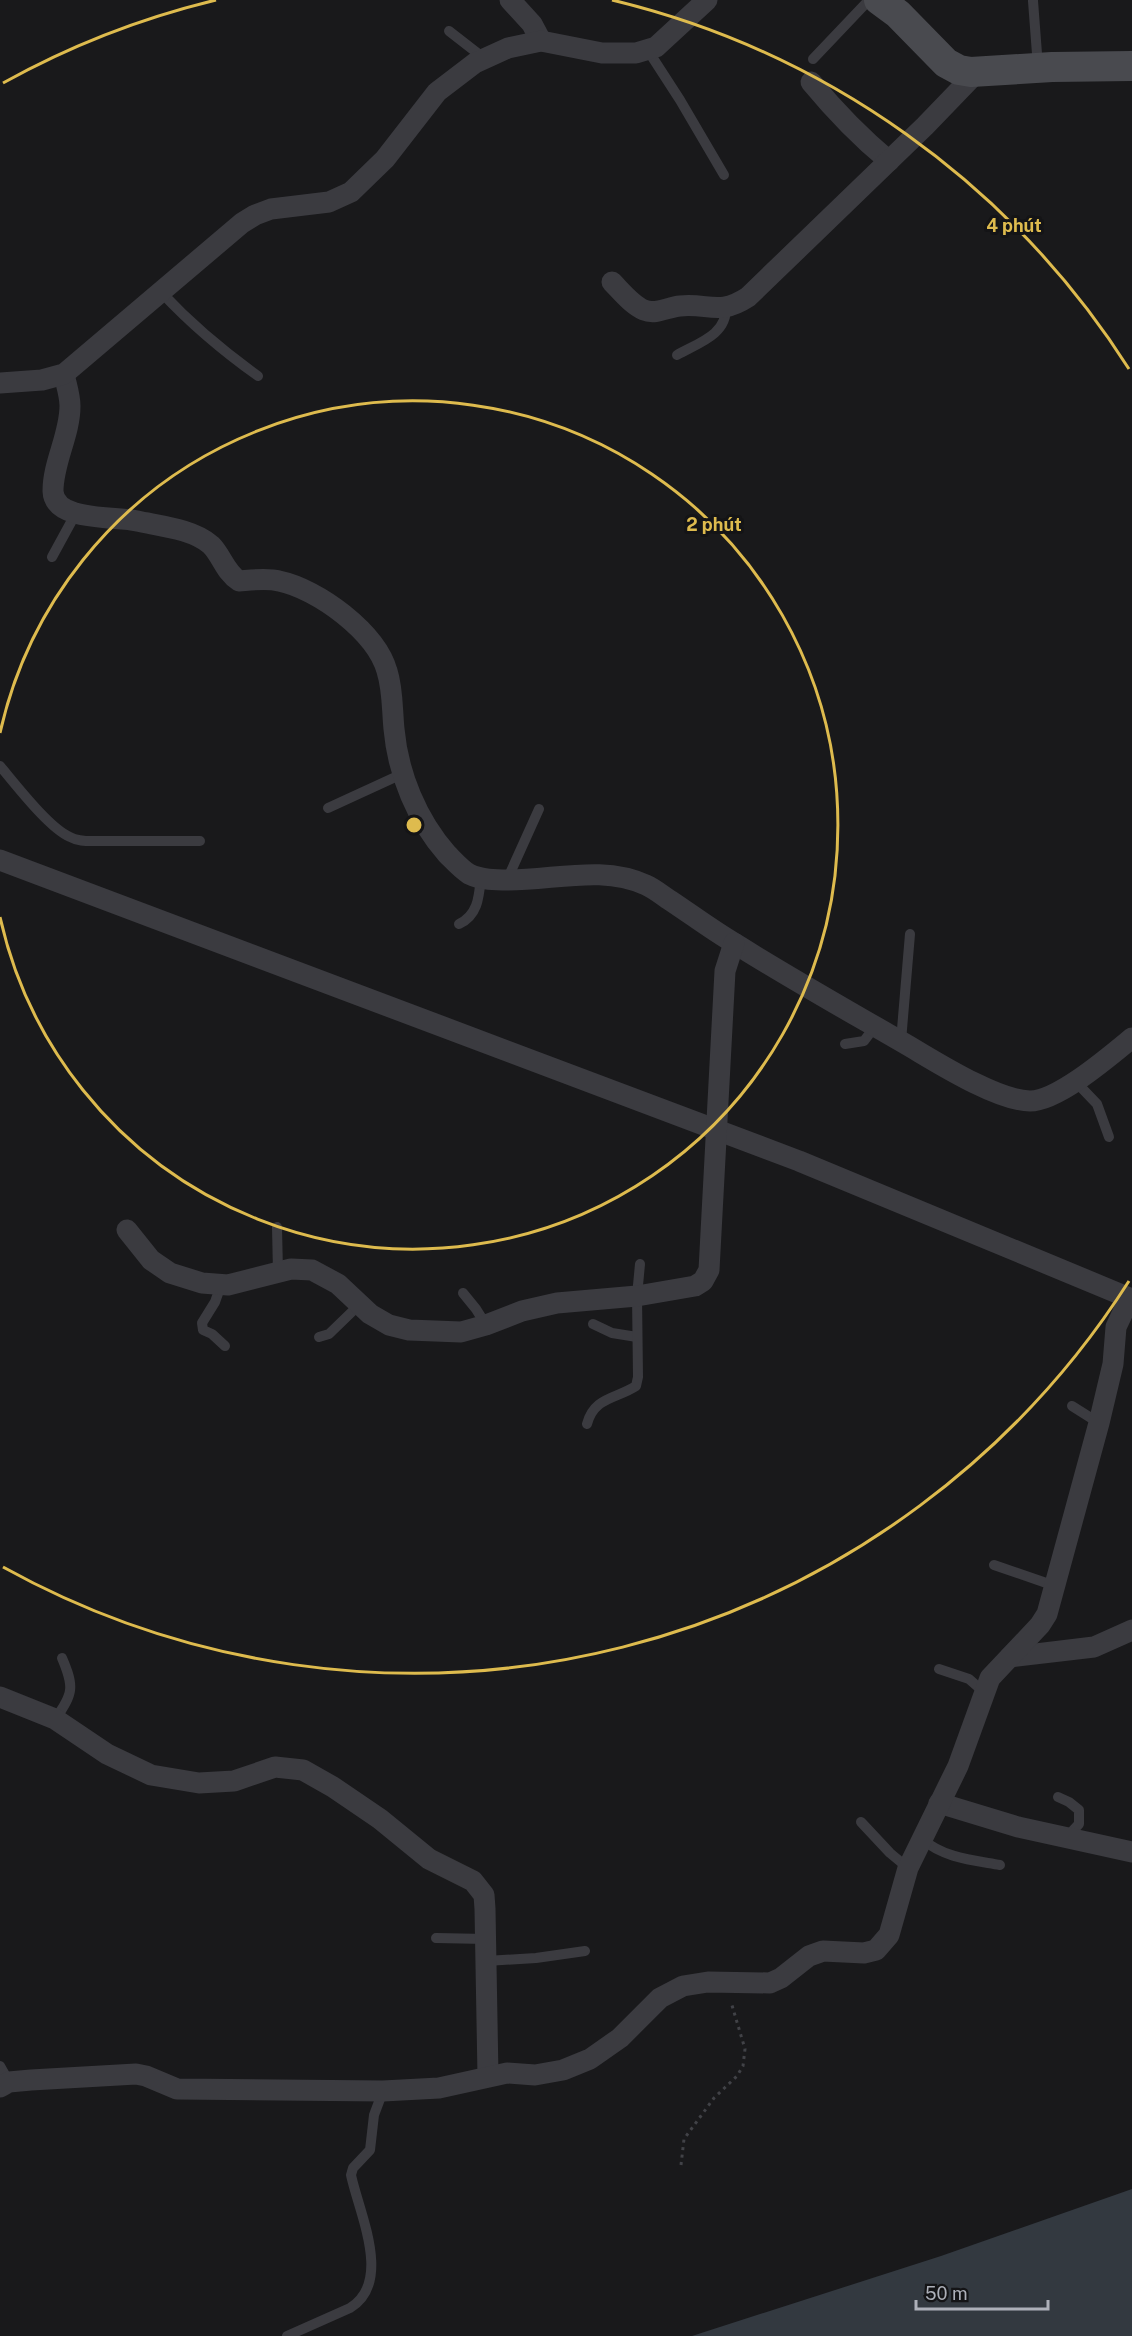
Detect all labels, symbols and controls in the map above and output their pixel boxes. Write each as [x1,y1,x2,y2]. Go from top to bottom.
text: 4 phút [986,215,1042,236]
text: 2 phút [686,514,742,535]
centre of rings [404,815,424,835]
scale bar [916,2273,1048,2311]
text: 50 m [925,2283,968,2304]

